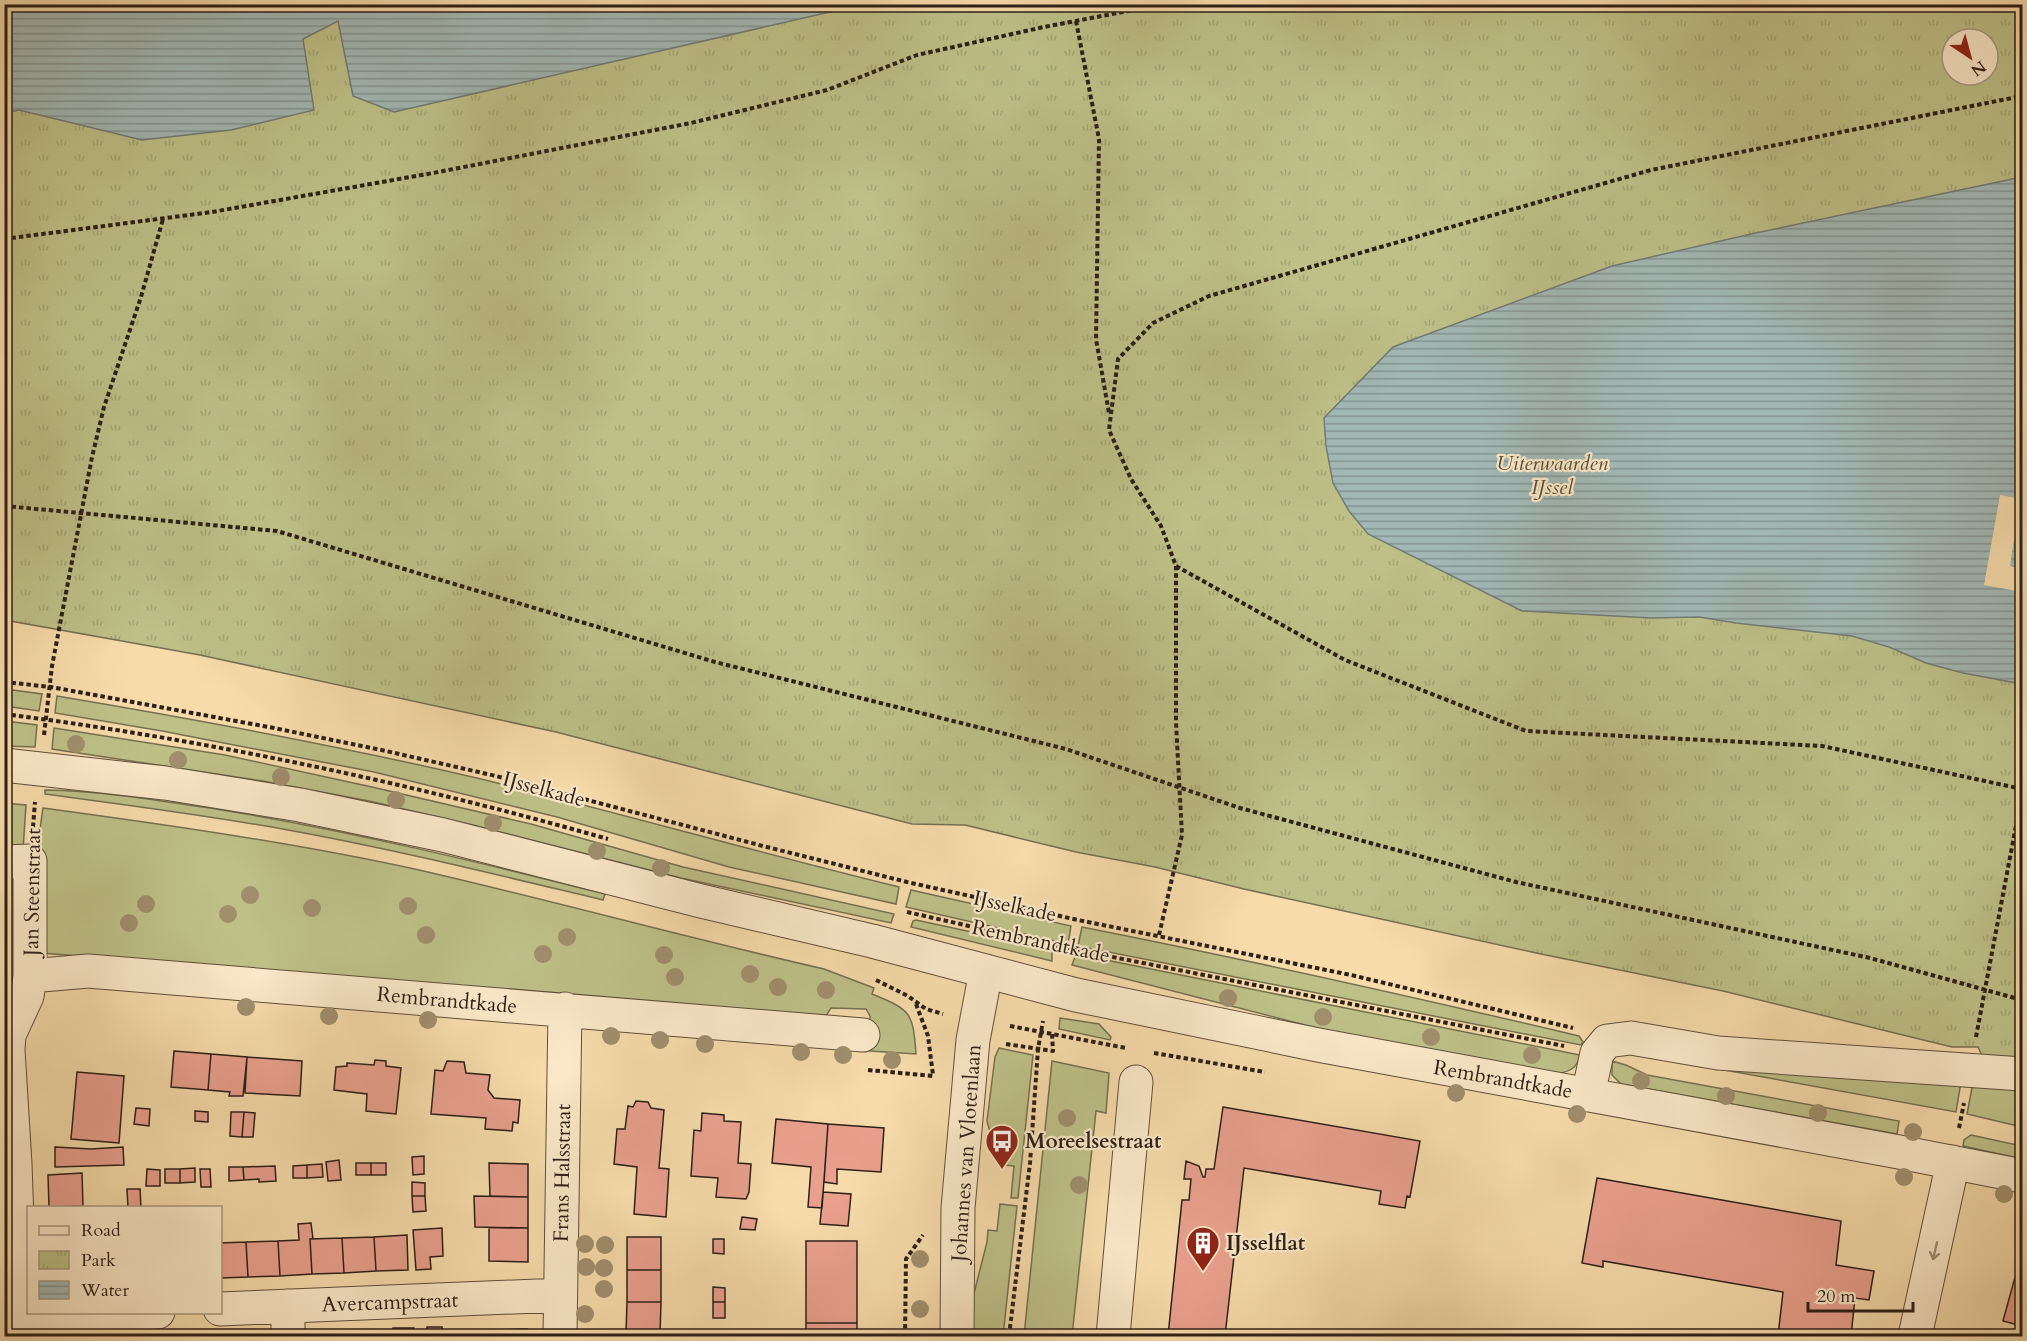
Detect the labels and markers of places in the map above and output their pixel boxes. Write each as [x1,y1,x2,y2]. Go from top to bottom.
bus stop icon: Moreelsestraat [984,1123,1020,1170]
place label: Moreelsestraat [1025,1127,1162,1156]
building icon: IJsselflat [1185,1225,1221,1272]
place label: IJsselflat [1226,1229,1306,1258]

